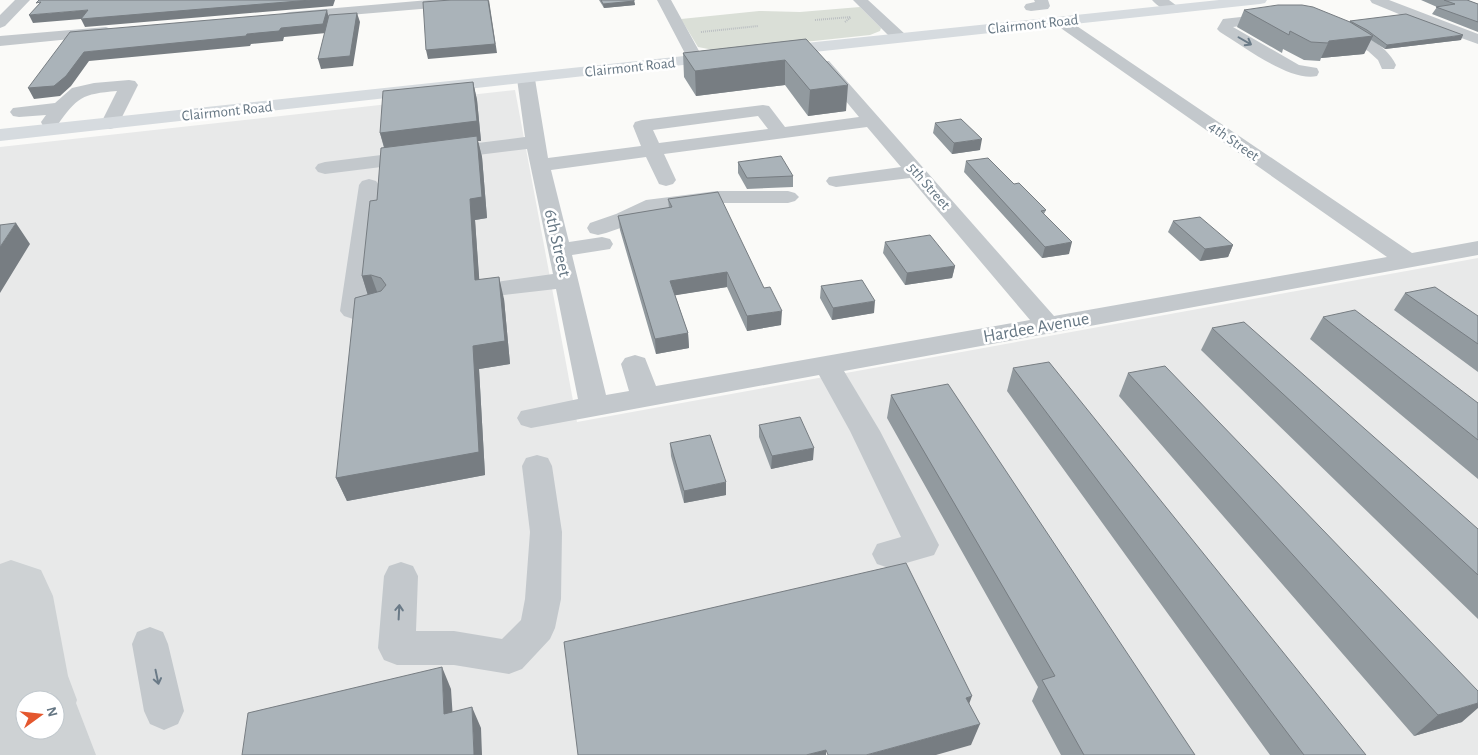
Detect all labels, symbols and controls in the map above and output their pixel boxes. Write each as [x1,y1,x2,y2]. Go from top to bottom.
street label: Clairmont Road [987,12,1079,37]
one-way arrow [1238,36,1252,46]
street label: Clairmont Road [584,55,676,80]
street label: Clairmont Road [181,99,273,124]
street label: 4th Street [1206,119,1262,164]
street label: 5th Street [904,160,953,213]
street label: 6th Street [541,208,574,279]
street label: Hardee Avenue [982,310,1091,346]
one-way arrow [394,604,404,620]
one-way arrow [153,669,162,685]
north arrow [15,690,65,740]
text: N [44,705,60,718]

